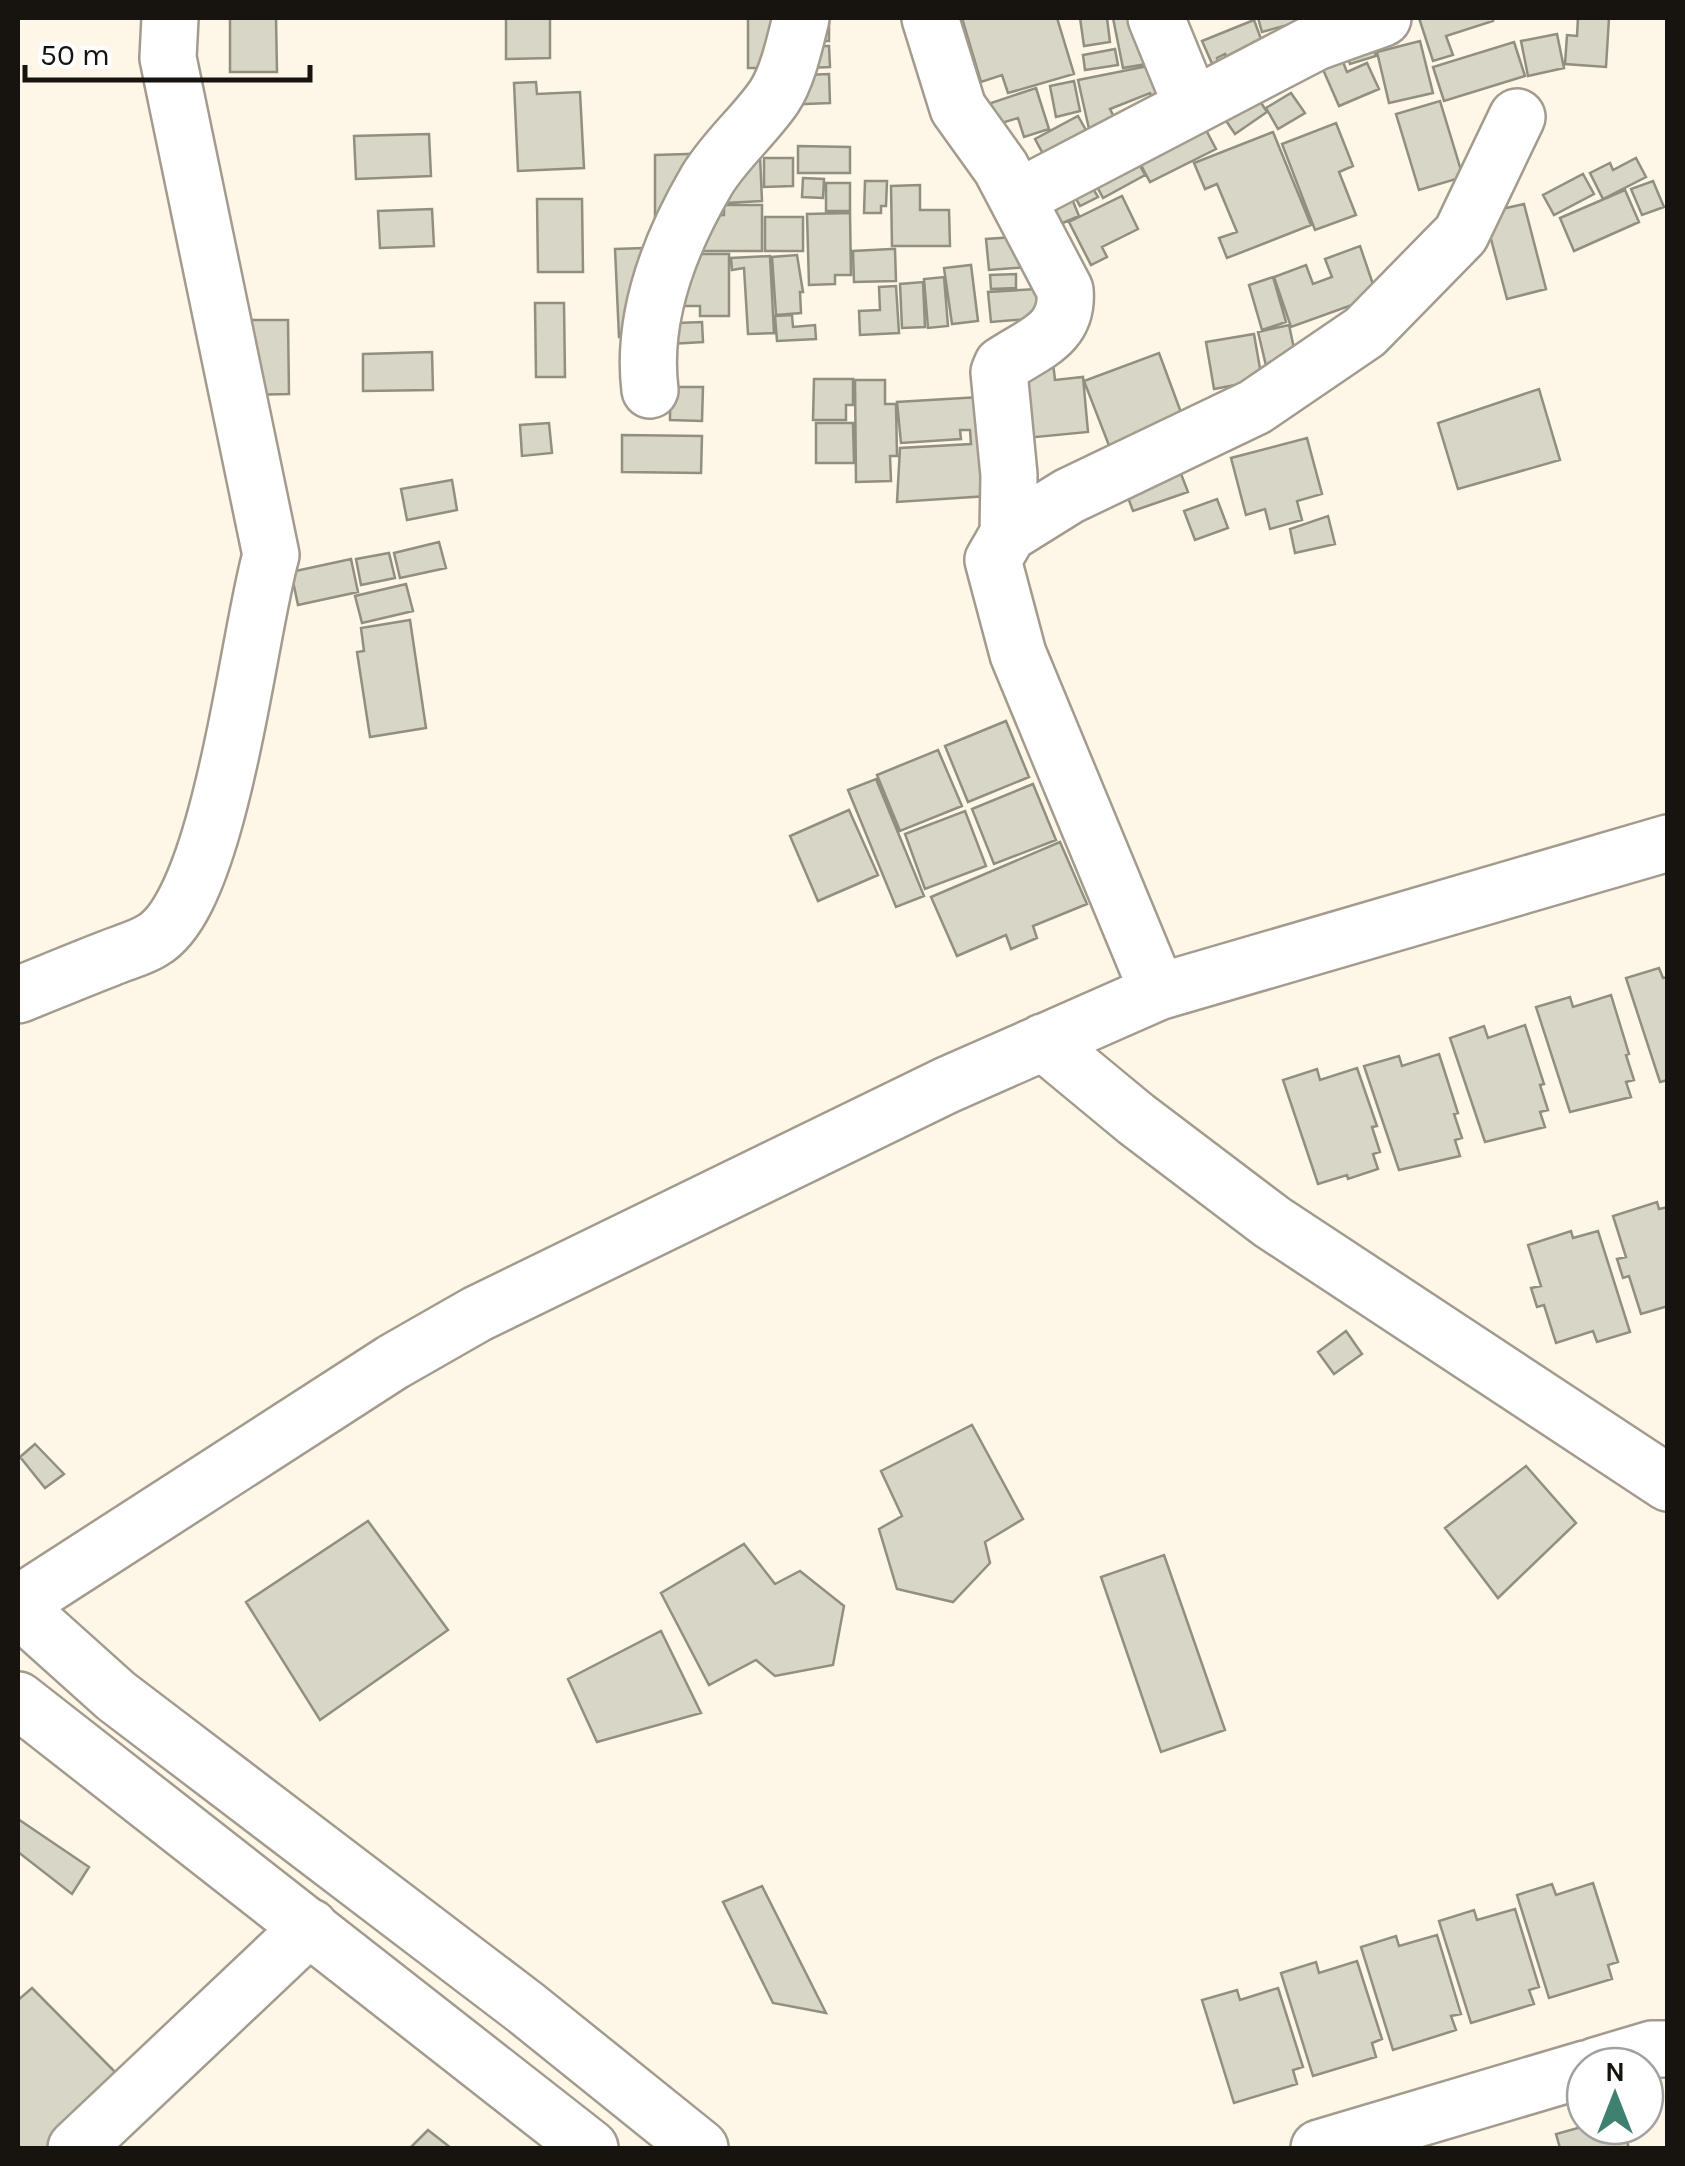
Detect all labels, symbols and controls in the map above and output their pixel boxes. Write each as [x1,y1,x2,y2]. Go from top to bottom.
scale bar [25,20,310,82]
text: 50 m [40,37,110,73]
north arrow [1565,2046,1665,2146]
text: N [1605,2055,1625,2088]

